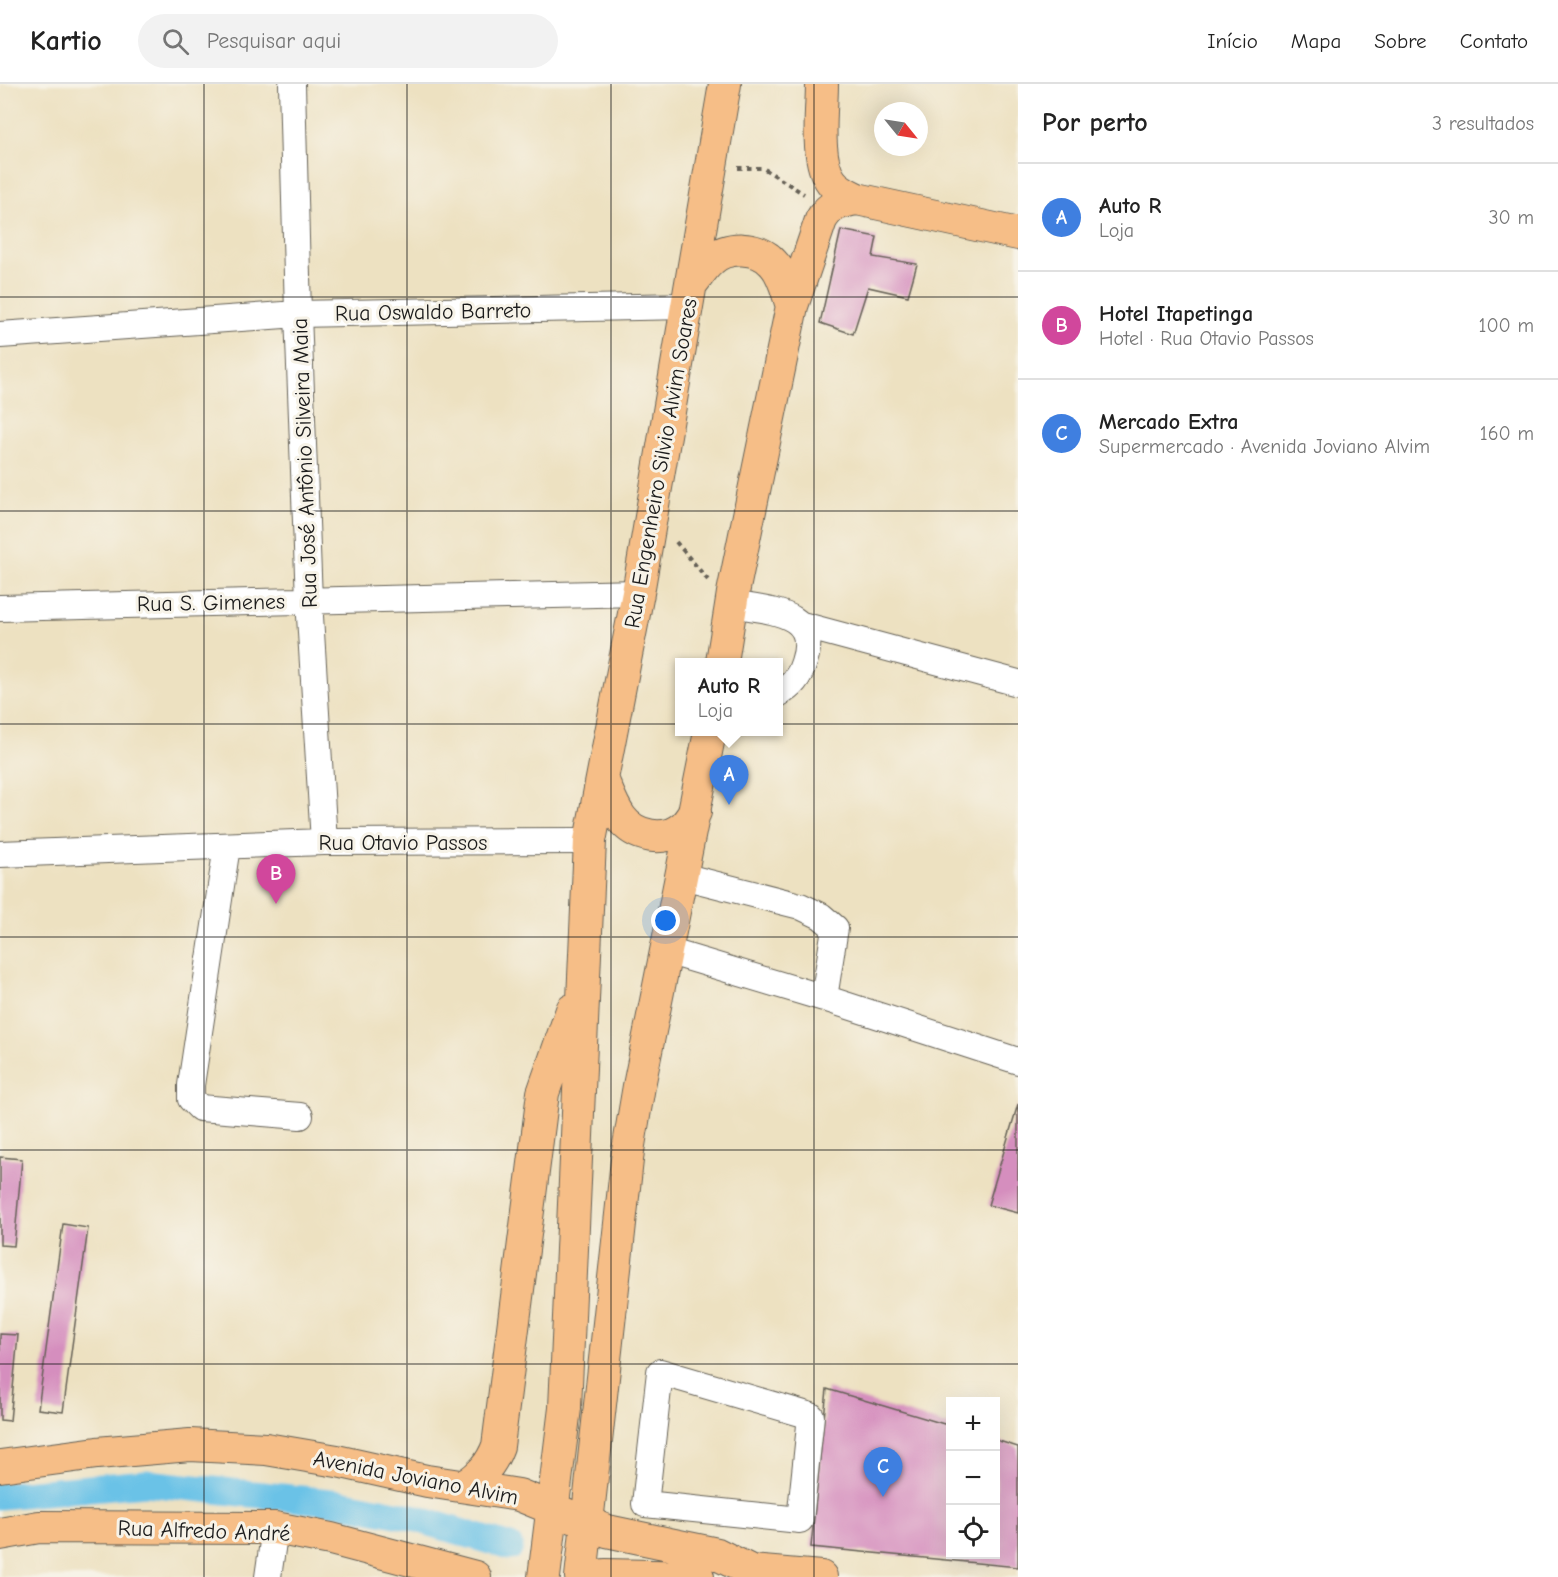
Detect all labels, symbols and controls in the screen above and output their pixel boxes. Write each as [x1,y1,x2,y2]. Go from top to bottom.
search box [138,14,558,68]
text: Kartio [30,25,102,57]
icon: search [159,25,192,58]
text: Pesquisar aqui [207,28,341,54]
text: Início [1207,29,1258,53]
text: Mapa [1291,29,1341,53]
text: Sobre [1374,29,1427,53]
text: Contato [1460,29,1528,53]
north arrow [874,102,928,156]
text: Por perto [1042,108,1148,138]
text: 3 resultados [1432,112,1534,135]
text: Auto R [1099,193,1161,219]
text: A [1056,206,1067,229]
text: 30 m [1488,206,1534,229]
text: Loja [1099,219,1134,242]
street label: Rua Engenheiro Silvio Alvim Soares [619,296,703,630]
street label: Rua Oswaldo Barreto [335,297,531,327]
text: Hotel Itapetinga [1099,301,1253,327]
text: B [1055,314,1068,337]
text: 100 m [1479,314,1534,337]
street label: Rua José Antônio Silveira Maia [287,317,323,608]
text: Hotel · Rua Otavio Passos [1099,327,1314,350]
text: Mercado Extra [1099,409,1238,435]
text: C [1055,422,1068,445]
text: 160 m [1480,422,1534,445]
text: Supermercado · Avenida Joviano Alvim [1099,435,1430,458]
street label: Rua S. Gimenes [137,589,285,617]
popup [675,658,783,736]
text: Auto R [698,673,760,699]
text: Loja [698,699,733,722]
pin: A [710,756,748,805]
street label: Rua Otavio Passos [318,830,488,856]
pin: B [256,854,296,904]
your location [651,906,680,935]
map controls [946,1397,1000,1559]
button: + [946,1397,1000,1451]
street label: Avenida Joviano Alvim [311,1445,520,1511]
pin: C [864,1448,902,1497]
button: − [946,1451,1000,1505]
button: locate [946,1505,1000,1559]
street label: Rua Alfredo André [117,1515,291,1547]

